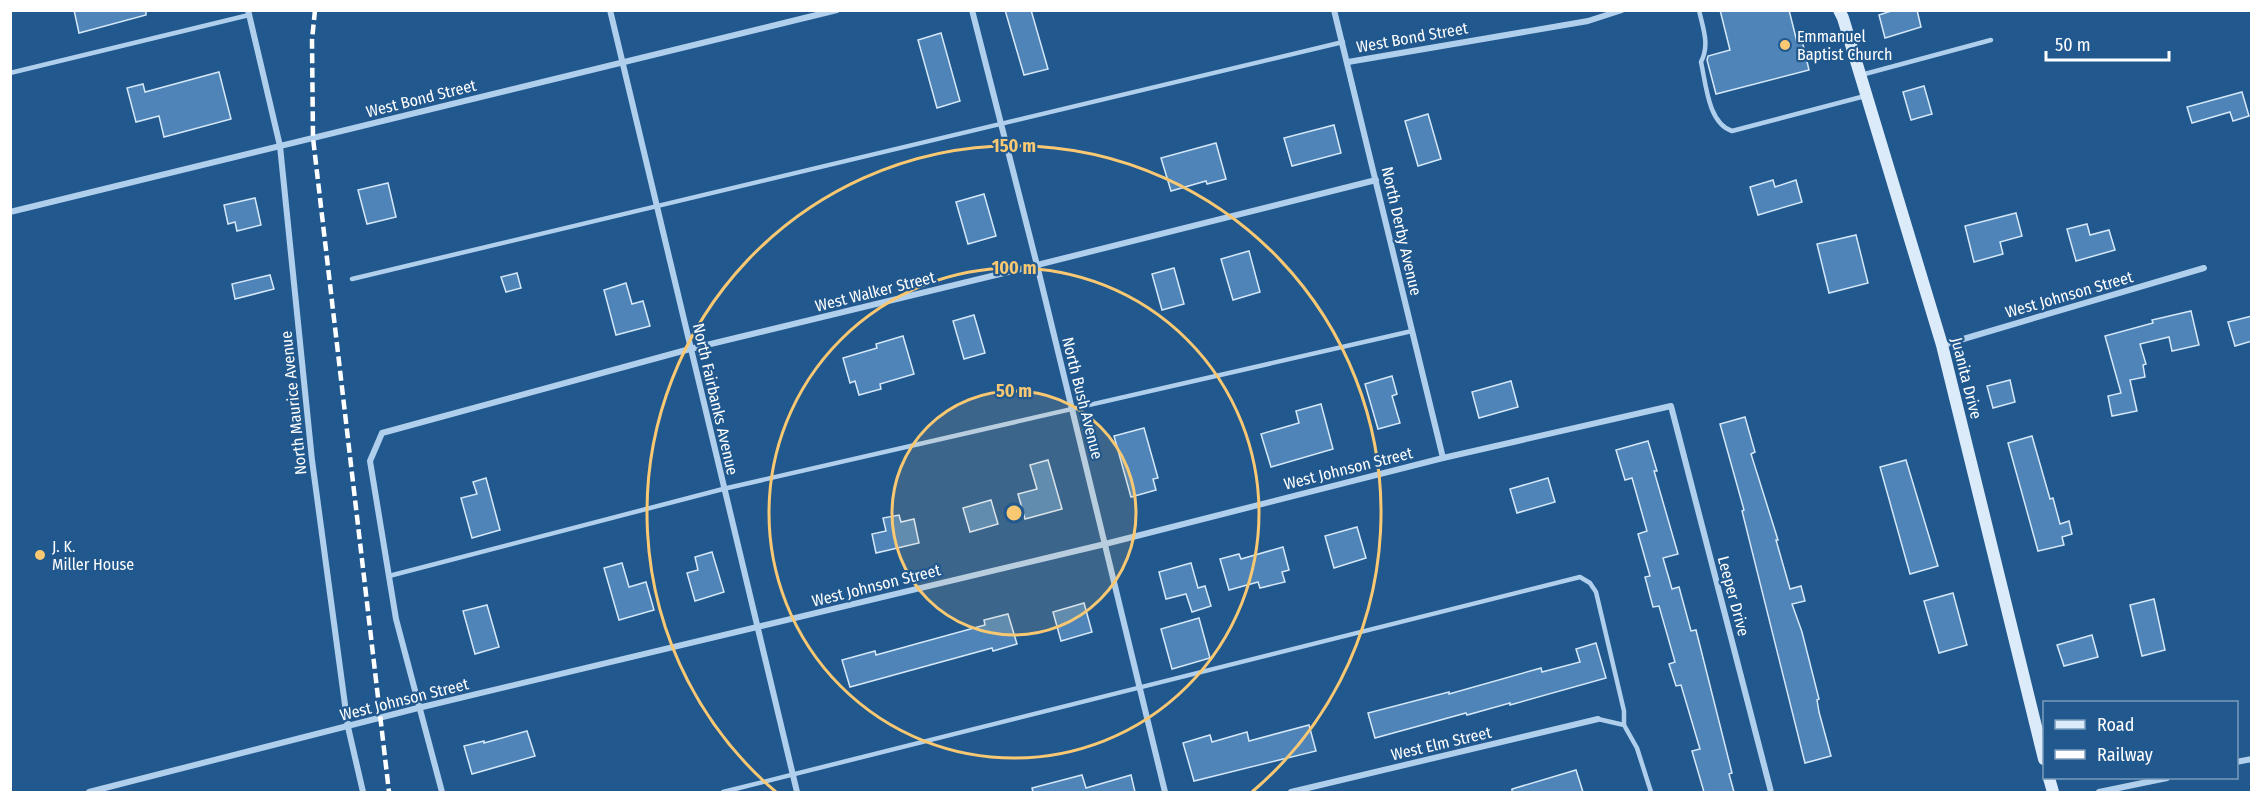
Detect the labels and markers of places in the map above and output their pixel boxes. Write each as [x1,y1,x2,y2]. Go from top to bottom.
place label: Emmanuel Baptist Church [1797,27,1892,64]
marker: Emmanuel Baptist Church [1778,38,1792,52]
centre of rings [1004,503,1024,523]
place label: J. K. Miller House [52,537,134,574]
marker: J. K. Miller House [33,548,47,562]

